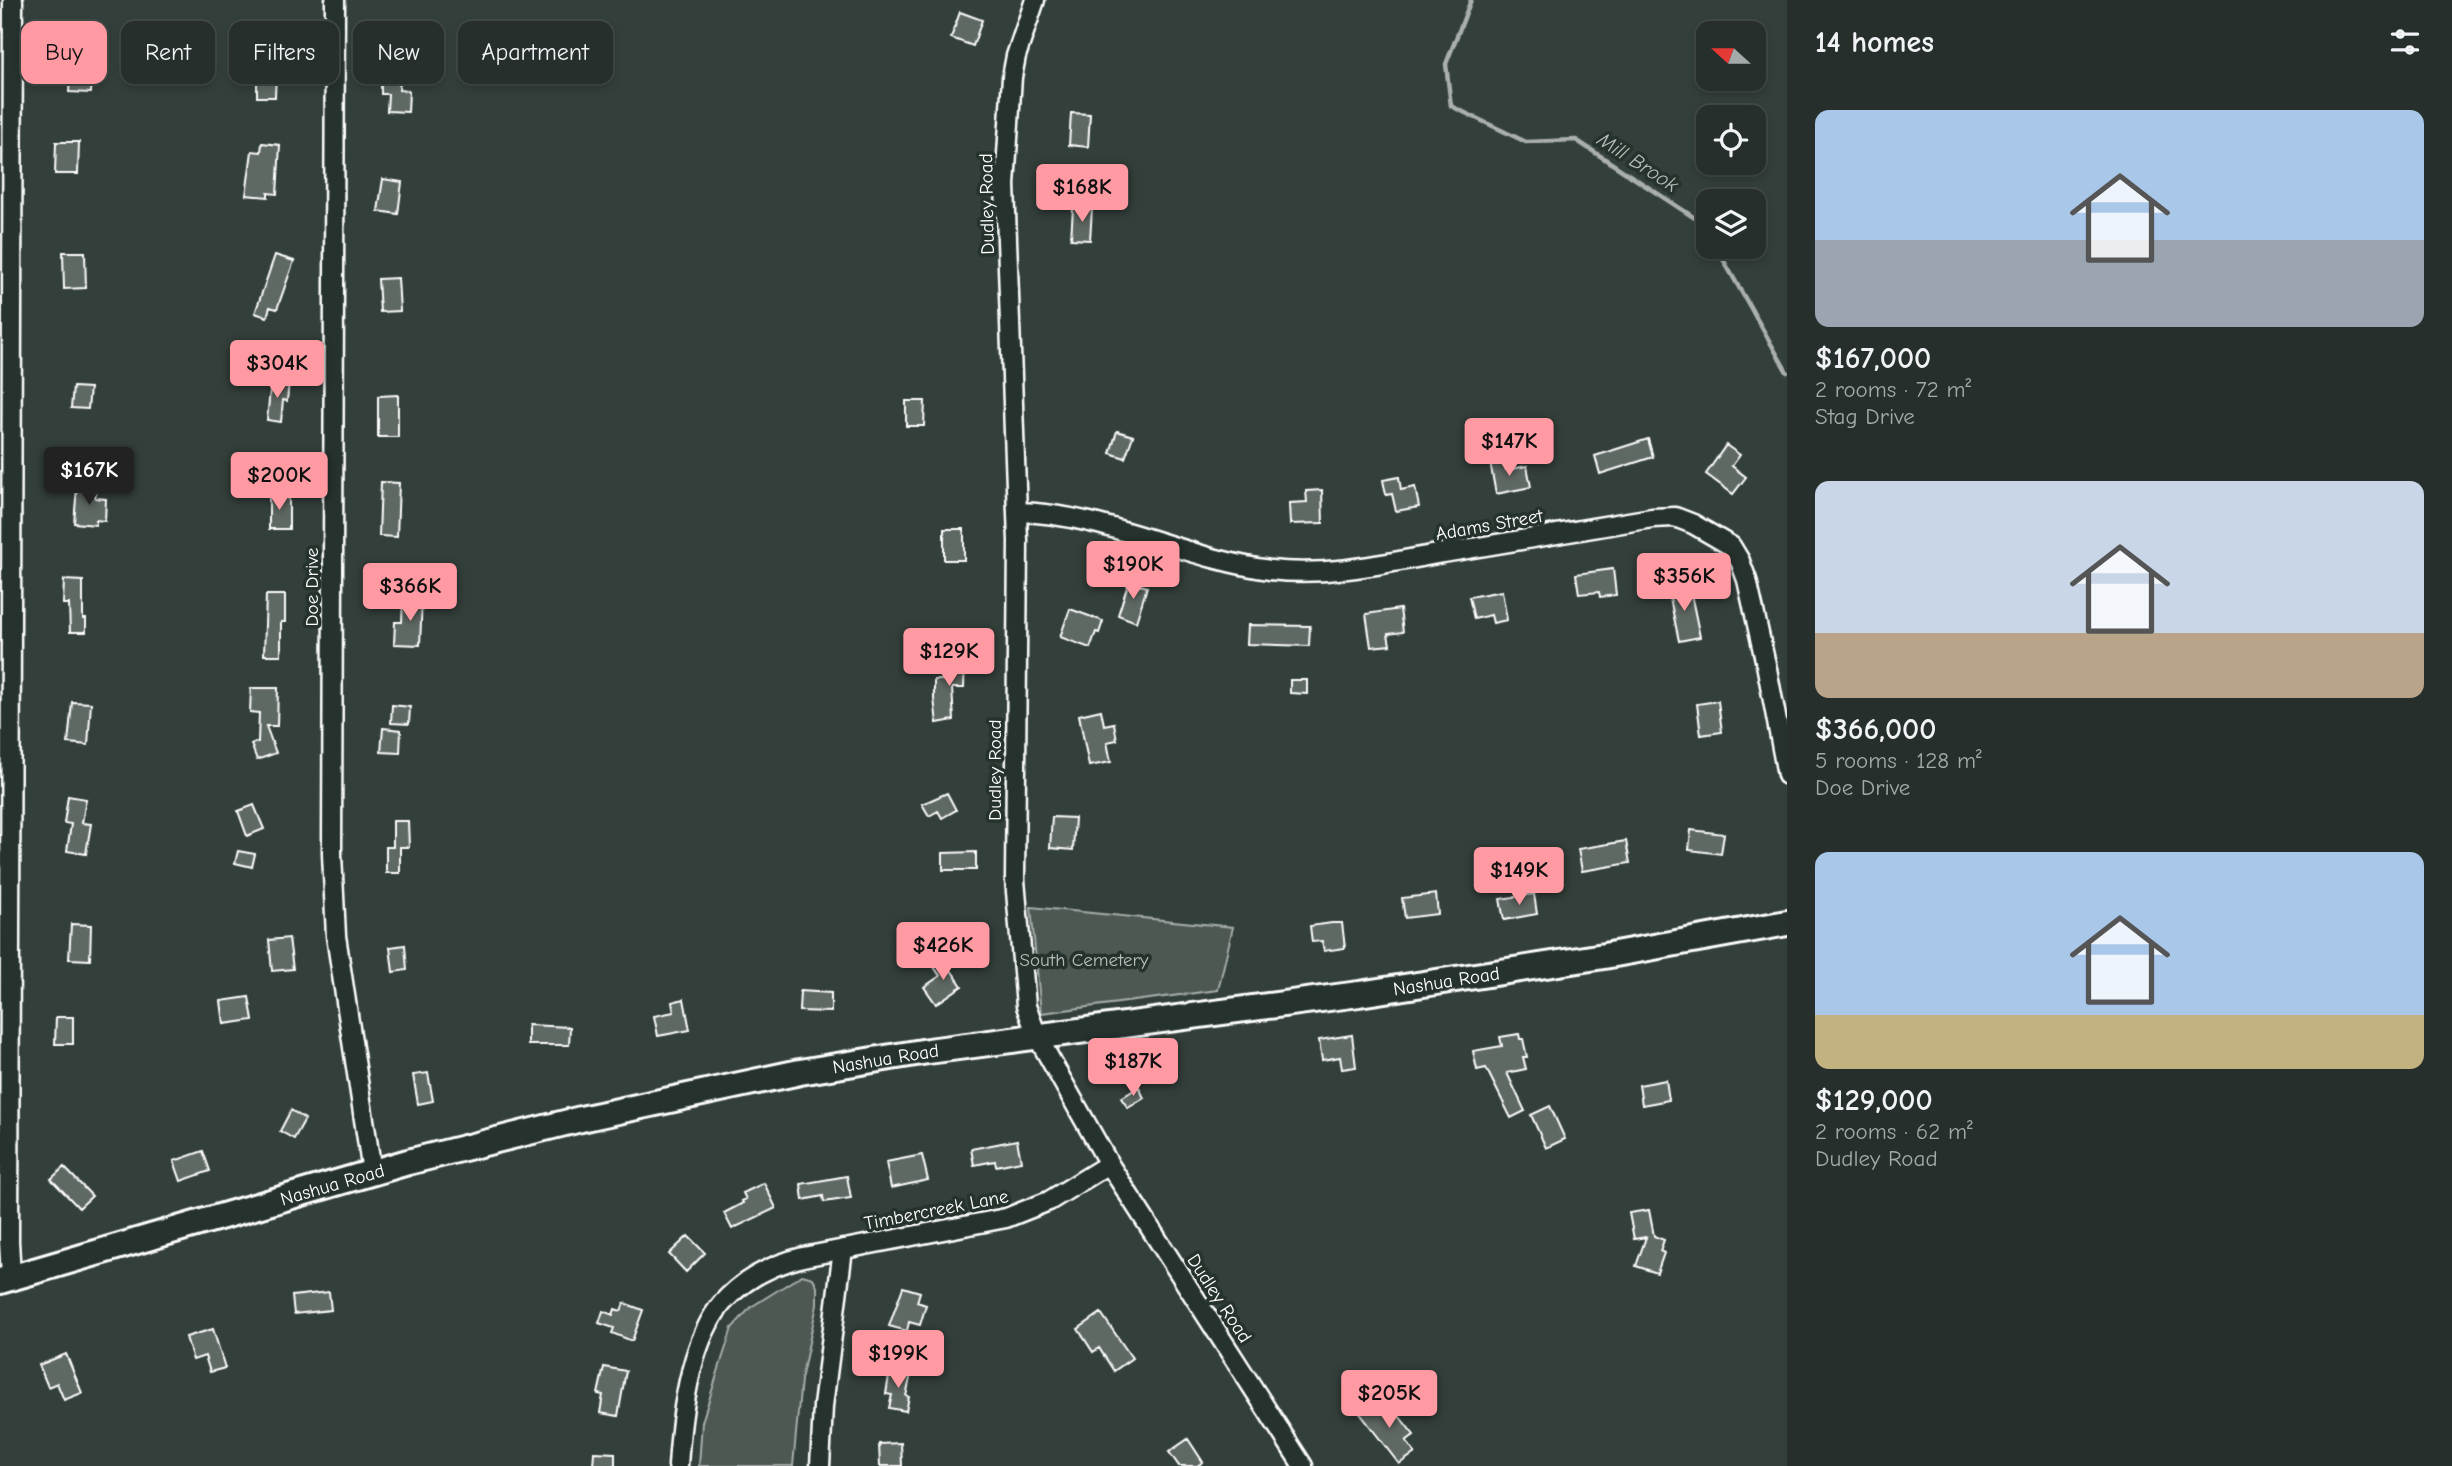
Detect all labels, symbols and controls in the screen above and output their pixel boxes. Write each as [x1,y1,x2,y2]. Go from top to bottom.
chip: Buy [21,21,107,84]
chip: Rent [121,21,215,84]
chip: Filters [229,21,339,84]
chip: New [353,21,444,84]
chip: Apartment [458,21,613,84]
north arrow [1696,21,1766,91]
map controls [1696,21,1766,259]
icon: filters [2386,23,2424,61]
text: 14 homes [1815,25,1934,60]
button: locate [1696,105,1766,175]
water label: Mill Brook [1592,126,1684,197]
street label: Dudley Road [975,153,999,255]
icon: home [2057,155,2183,281]
pin: $168K [1033,164,1131,224]
text: $168K [1052,173,1112,200]
button: layers [1696,189,1766,259]
pin: $304K [228,340,326,400]
text: $167,000 [1815,341,1931,376]
text: $304K [246,349,308,376]
text: 2 rooms · 72 m² [1815,376,1971,403]
text: Stag Drive [1815,403,1915,430]
pin: $147K [1460,419,1558,478]
text: $147K [1481,427,1537,454]
pin: $167K [40,448,138,507]
pin: $200K [230,452,328,512]
text: $167K [60,456,118,483]
text: $200K [247,461,311,488]
street label: Adams Street [1434,505,1545,545]
icon: home [2057,526,2183,652]
pin: $190K [1084,542,1182,601]
street label: Doe Drive [301,548,323,626]
text: $190K [1102,550,1164,577]
pin: $356K [1635,554,1733,613]
text: $356K [1653,562,1715,589]
pin: $366K [361,564,459,623]
text: $366K [379,572,441,599]
pin: $129K [900,628,998,688]
text: $129K [919,637,979,664]
text: $366,000 [1815,712,1936,747]
street label: Dudley Road [984,719,1006,821]
text: 5 rooms · 128 m² [1815,747,1982,774]
text: Doe Drive [1815,774,1910,801]
pin: $149K [1470,848,1568,907]
text: $149K [1490,856,1548,883]
icon: home [2057,897,2183,1023]
pin: $426K [894,922,992,982]
text: $426K [912,931,974,958]
park label: South Cemetery [1019,949,1149,971]
street label: Nashua Road [1392,962,1501,1001]
pin: $187K [1084,1038,1182,1098]
street label: Nashua Road [831,1040,940,1078]
text: $187K [1104,1047,1162,1074]
text: $129,000 [1815,1083,1933,1118]
text: 2 rooms · 62 m² [1815,1118,1973,1145]
text: Dudley Road [1815,1145,1938,1172]
street label: Nashua Road [278,1159,387,1211]
street label: Timbercreek Lane [862,1185,1010,1235]
street label: Dudley Road [1182,1250,1256,1347]
pin: $199K [849,1330,947,1390]
text: $199K [868,1339,928,1366]
pin: $205K [1340,1370,1438,1430]
text: $205K [1357,1379,1421,1406]

